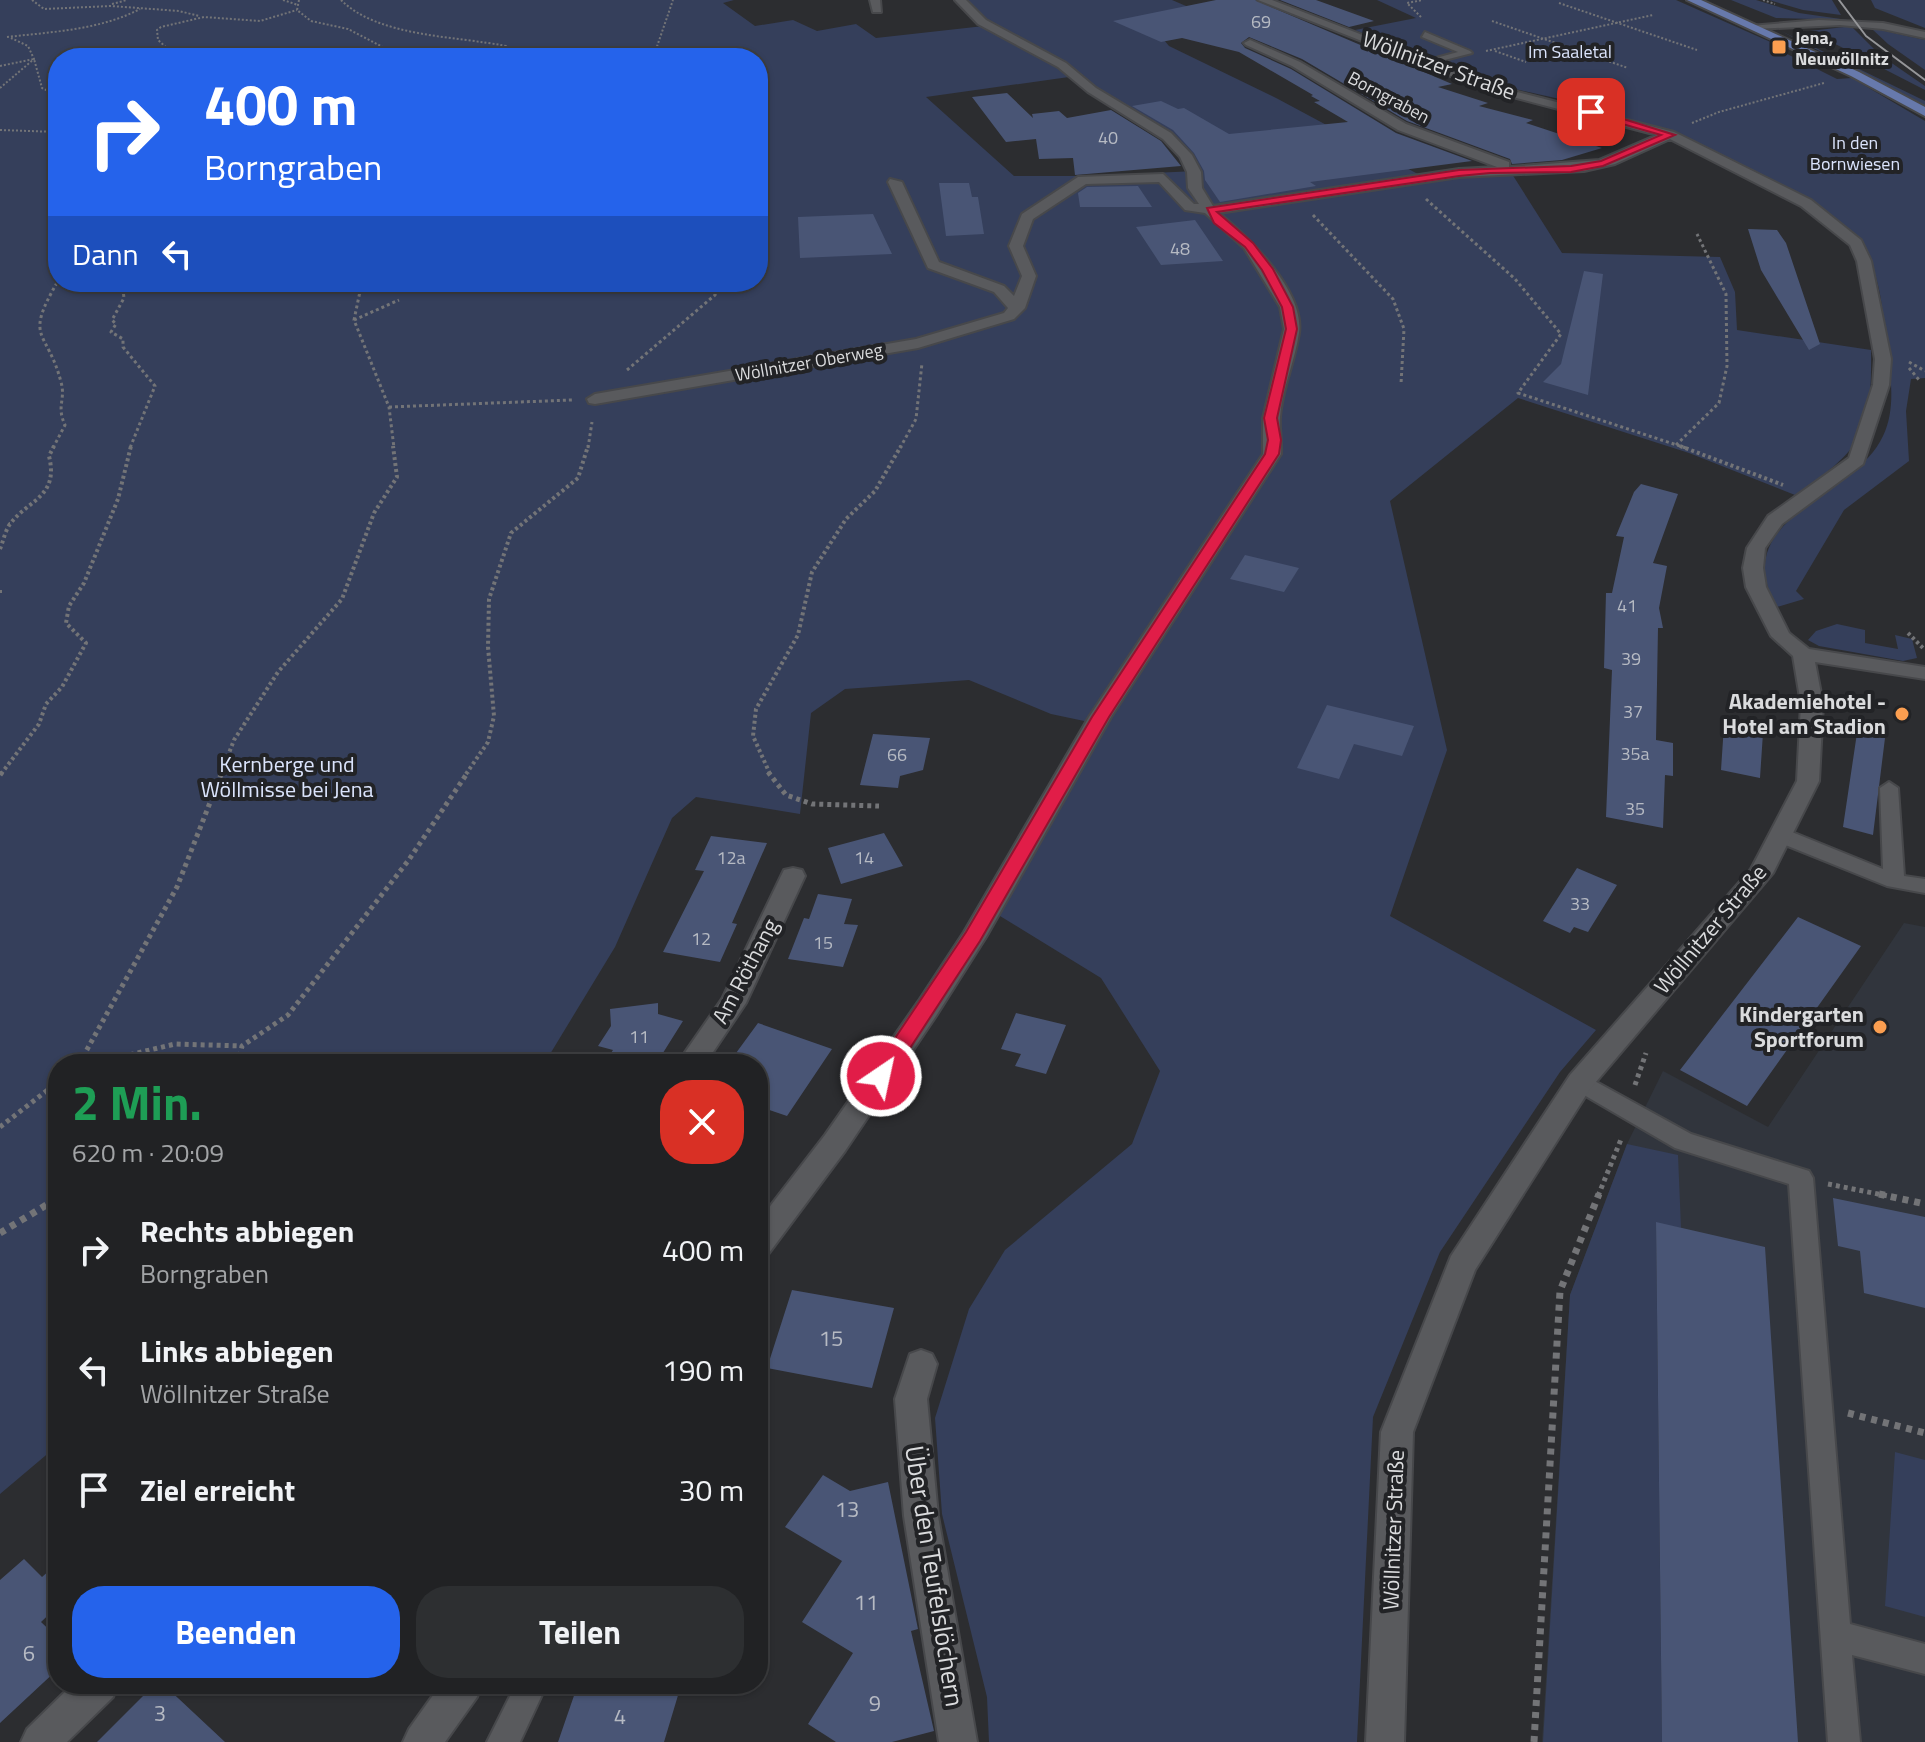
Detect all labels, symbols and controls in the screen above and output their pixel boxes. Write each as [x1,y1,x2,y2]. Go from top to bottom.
house number: 69 [1251,8,1271,35]
street label: Wöllnitzer Straße [1358,22,1520,108]
place label: Jena, Neuwöllnitz [1795,24,1889,72]
park label: Im Saaletal [1528,38,1612,65]
marker: Jena, Neuwöllnitz [1770,38,1788,56]
text: 400 m [204,62,357,147]
street label: Borngraben [1343,64,1435,130]
pin [1557,78,1625,146]
icon: right [72,80,176,184]
icon: arrive [1569,90,1613,134]
house number: 40 [1098,124,1118,151]
park label: In den Bornwiesen [1810,129,1900,177]
text: Borngraben [204,139,382,194]
text: Dann [72,231,139,277]
icon: left [155,232,199,276]
house number: 48 [1170,235,1190,262]
street label: Wöllnitzer Oberweg [733,336,885,388]
house number: 41 [1617,592,1637,619]
house number: 39 [1621,645,1641,672]
place label: Akademiehotel - Hotel am Stadion [1722,684,1886,743]
house number: 37 [1623,698,1643,725]
marker: Akademiehotel - Hotel am Stadion [1893,705,1911,723]
house number: 35a [1620,740,1650,767]
house number: 66 [887,741,907,768]
park label: Kernberge und Wöllmisse bei Jena [201,747,374,806]
house number: 35 [1625,795,1645,822]
house number: 12a [716,844,746,871]
house number: 14 [854,844,874,871]
street label: Wöllnitzer Straße [1645,857,1775,1001]
house number: 33 [1570,890,1590,917]
street label: Am Röthang [703,912,787,1030]
house number: 12 [691,925,711,952]
house number: 15 [813,929,833,956]
place label: Kindergarten Sportforum [1739,997,1864,1056]
marker: Kindergarten Sportforum [1871,1018,1889,1036]
house number: 11 [629,1023,649,1050]
position arrow [839,1034,923,1118]
text: 2 Min. [72,1066,202,1139]
button: close [660,1080,744,1164]
text: 620 m · 20:09 [72,1133,224,1172]
text: Rechts abbiegen [140,1208,354,1254]
text: 400 m [662,1227,744,1273]
icon: right [72,1228,116,1272]
text: Borngraben [140,1254,269,1293]
house number: 15 [819,1321,843,1355]
text: Links abbiegen [140,1328,334,1374]
text: 190 m [662,1347,744,1393]
icon: left [72,1348,116,1392]
text: Wöllnitzer Straße [140,1374,330,1413]
street label: Über den Teufelslöchern [895,1443,975,1709]
street label: Wöllnitzer Straße [1373,1449,1413,1611]
text: Ziel erreicht [140,1467,295,1513]
text: 30 m [679,1467,744,1513]
icon: arrive [72,1468,116,1512]
house number: 13 [835,1492,859,1526]
house number: 11 [854,1585,878,1619]
button: Beenden [72,1586,400,1678]
button: Teilen [416,1586,744,1678]
house number: 6 [23,1636,35,1670]
house number: 9 [869,1686,881,1720]
house number: 3 [154,1696,166,1730]
house number: 4 [614,1699,626,1733]

